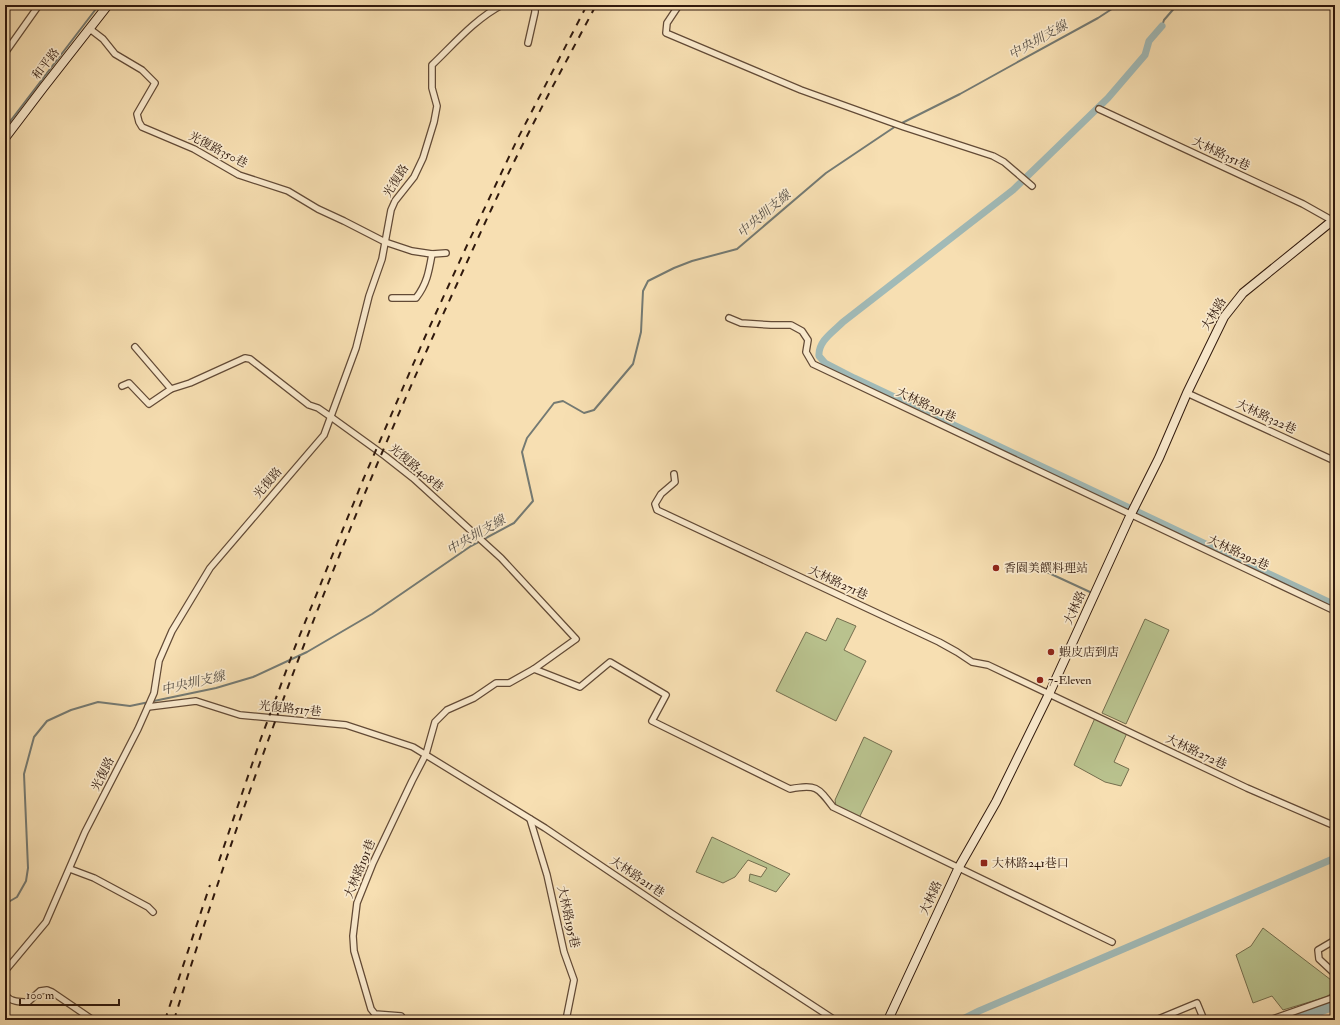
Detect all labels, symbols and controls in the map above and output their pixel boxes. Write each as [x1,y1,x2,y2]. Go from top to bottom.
water label: 中央圳支線 [1006,16,1072,63]
street label: 和平路 [29,45,63,83]
street label: 光復路350巷 [186,129,250,171]
street label: 大林路351巷 [1190,134,1252,174]
street label: 光復路 [380,162,412,200]
water label: 中央圳支線 [734,186,796,241]
street label: 大林路 [1198,295,1230,333]
street label: 大林路291巷 [894,385,958,425]
street label: 大林路322巷 [1233,397,1299,437]
street label: 光復路408巷 [386,441,446,495]
street label: 光復路 [251,464,285,502]
water label: 中央圳支線 [444,511,510,558]
street label: 大林路292巷 [1205,532,1271,574]
place label: 香園美饌料理站 [1004,561,1088,576]
street label: 大林路271巷 [806,563,870,603]
marker: 香園美饌料理站 [991,563,1001,573]
street label: 大林路 [1061,588,1089,628]
place label: 蝦皮店到店 [1059,645,1119,660]
marker: 蝦皮店到店 [1046,647,1056,657]
water label: 中央圳支線 [160,667,228,698]
place label: 7-Eleven [1048,673,1092,688]
marker: 7-Eleven [1035,675,1045,685]
street label: 光復路517巷 [258,698,322,720]
street label: 大林路272巷 [1163,731,1229,773]
street label: 光復路 [88,755,118,793]
street label: 大林路191巷 [341,837,379,901]
street label: 大林路211巷 [607,853,667,901]
place label: 大林路241巷口 [992,856,1069,871]
marker: 大林路241巷口 [979,858,989,868]
street label: 大林路 [917,879,945,917]
street label: 大林路195巷 [554,884,582,950]
scale bar [20,981,119,1007]
text: 100 m [26,988,55,1003]

